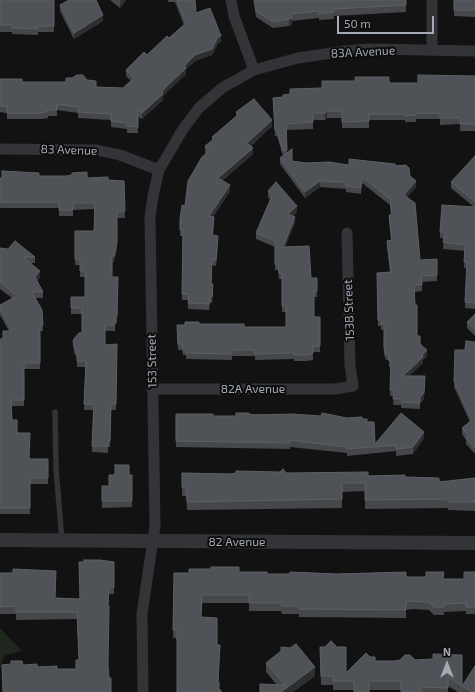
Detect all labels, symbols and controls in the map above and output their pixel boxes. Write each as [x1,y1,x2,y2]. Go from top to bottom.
scale bar [339,8,436,34]
text: 50 m [344,16,371,30]
street label: 83A Avenue [331,43,395,61]
street label: 83 Avenue [40,142,98,158]
street label: 153B Street [341,279,357,341]
street label: 153 Street [144,334,160,388]
street label: 82A Avenue [221,382,285,396]
street label: 82 Avenue [209,535,265,549]
north arrow [427,644,467,684]
text: N [443,645,451,658]

